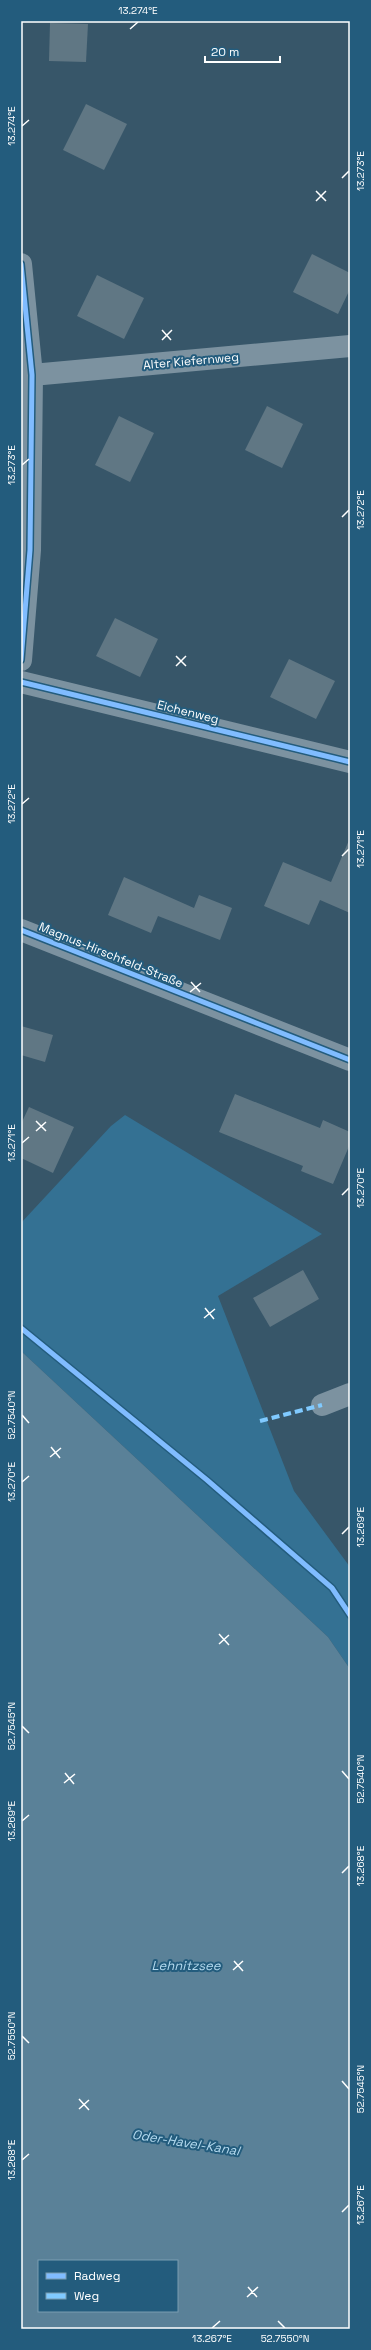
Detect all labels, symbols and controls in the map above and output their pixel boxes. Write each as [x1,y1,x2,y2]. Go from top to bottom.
text: 13.274°E [118,4,158,17]
scale bar [205,38,280,64]
text: 20 m [211,44,239,60]
text: 13.274°E [5,106,18,146]
text: 13.273°E [354,151,367,191]
street label: Alter Kiefernweg [143,349,239,373]
text: 13.273°E [5,445,18,485]
text: 13.272°E [354,490,367,530]
street label: Eichenweg [156,697,220,727]
text: 13.272°E [5,784,18,824]
text: 13.271°E [354,830,367,868]
street label: Magnus-Hirschfeld-Straße [37,919,185,991]
text: 13.271°E [5,1124,18,1162]
text: 13.270°E [354,1168,367,1208]
text: 52.7540°N [5,1391,18,1439]
text: 13.270°E [5,1462,18,1502]
text: 13.269°E [354,1506,367,1547]
text: 52.7545°N [5,1702,18,1750]
text: 52.7540°N [354,1755,367,1803]
text: 13.269°E [5,1800,18,1841]
text: 13.268°E [354,1845,367,1886]
water label: Lehnitzsee [152,1957,222,1974]
text: 52.7550°N [5,2012,18,2060]
text: 52.7545°N [354,2065,367,2113]
water label: Oder-Havel-Kanal [131,2126,243,2160]
text: 13.268°E [5,2139,18,2180]
text: 13.267°E [354,2185,367,2225]
legend [38,2260,178,2312]
text: Radweg [74,2268,120,2284]
text: Weg [74,2288,99,2304]
text: 13.267°E [192,2332,232,2345]
text: 52.7550°N [261,2332,309,2345]

